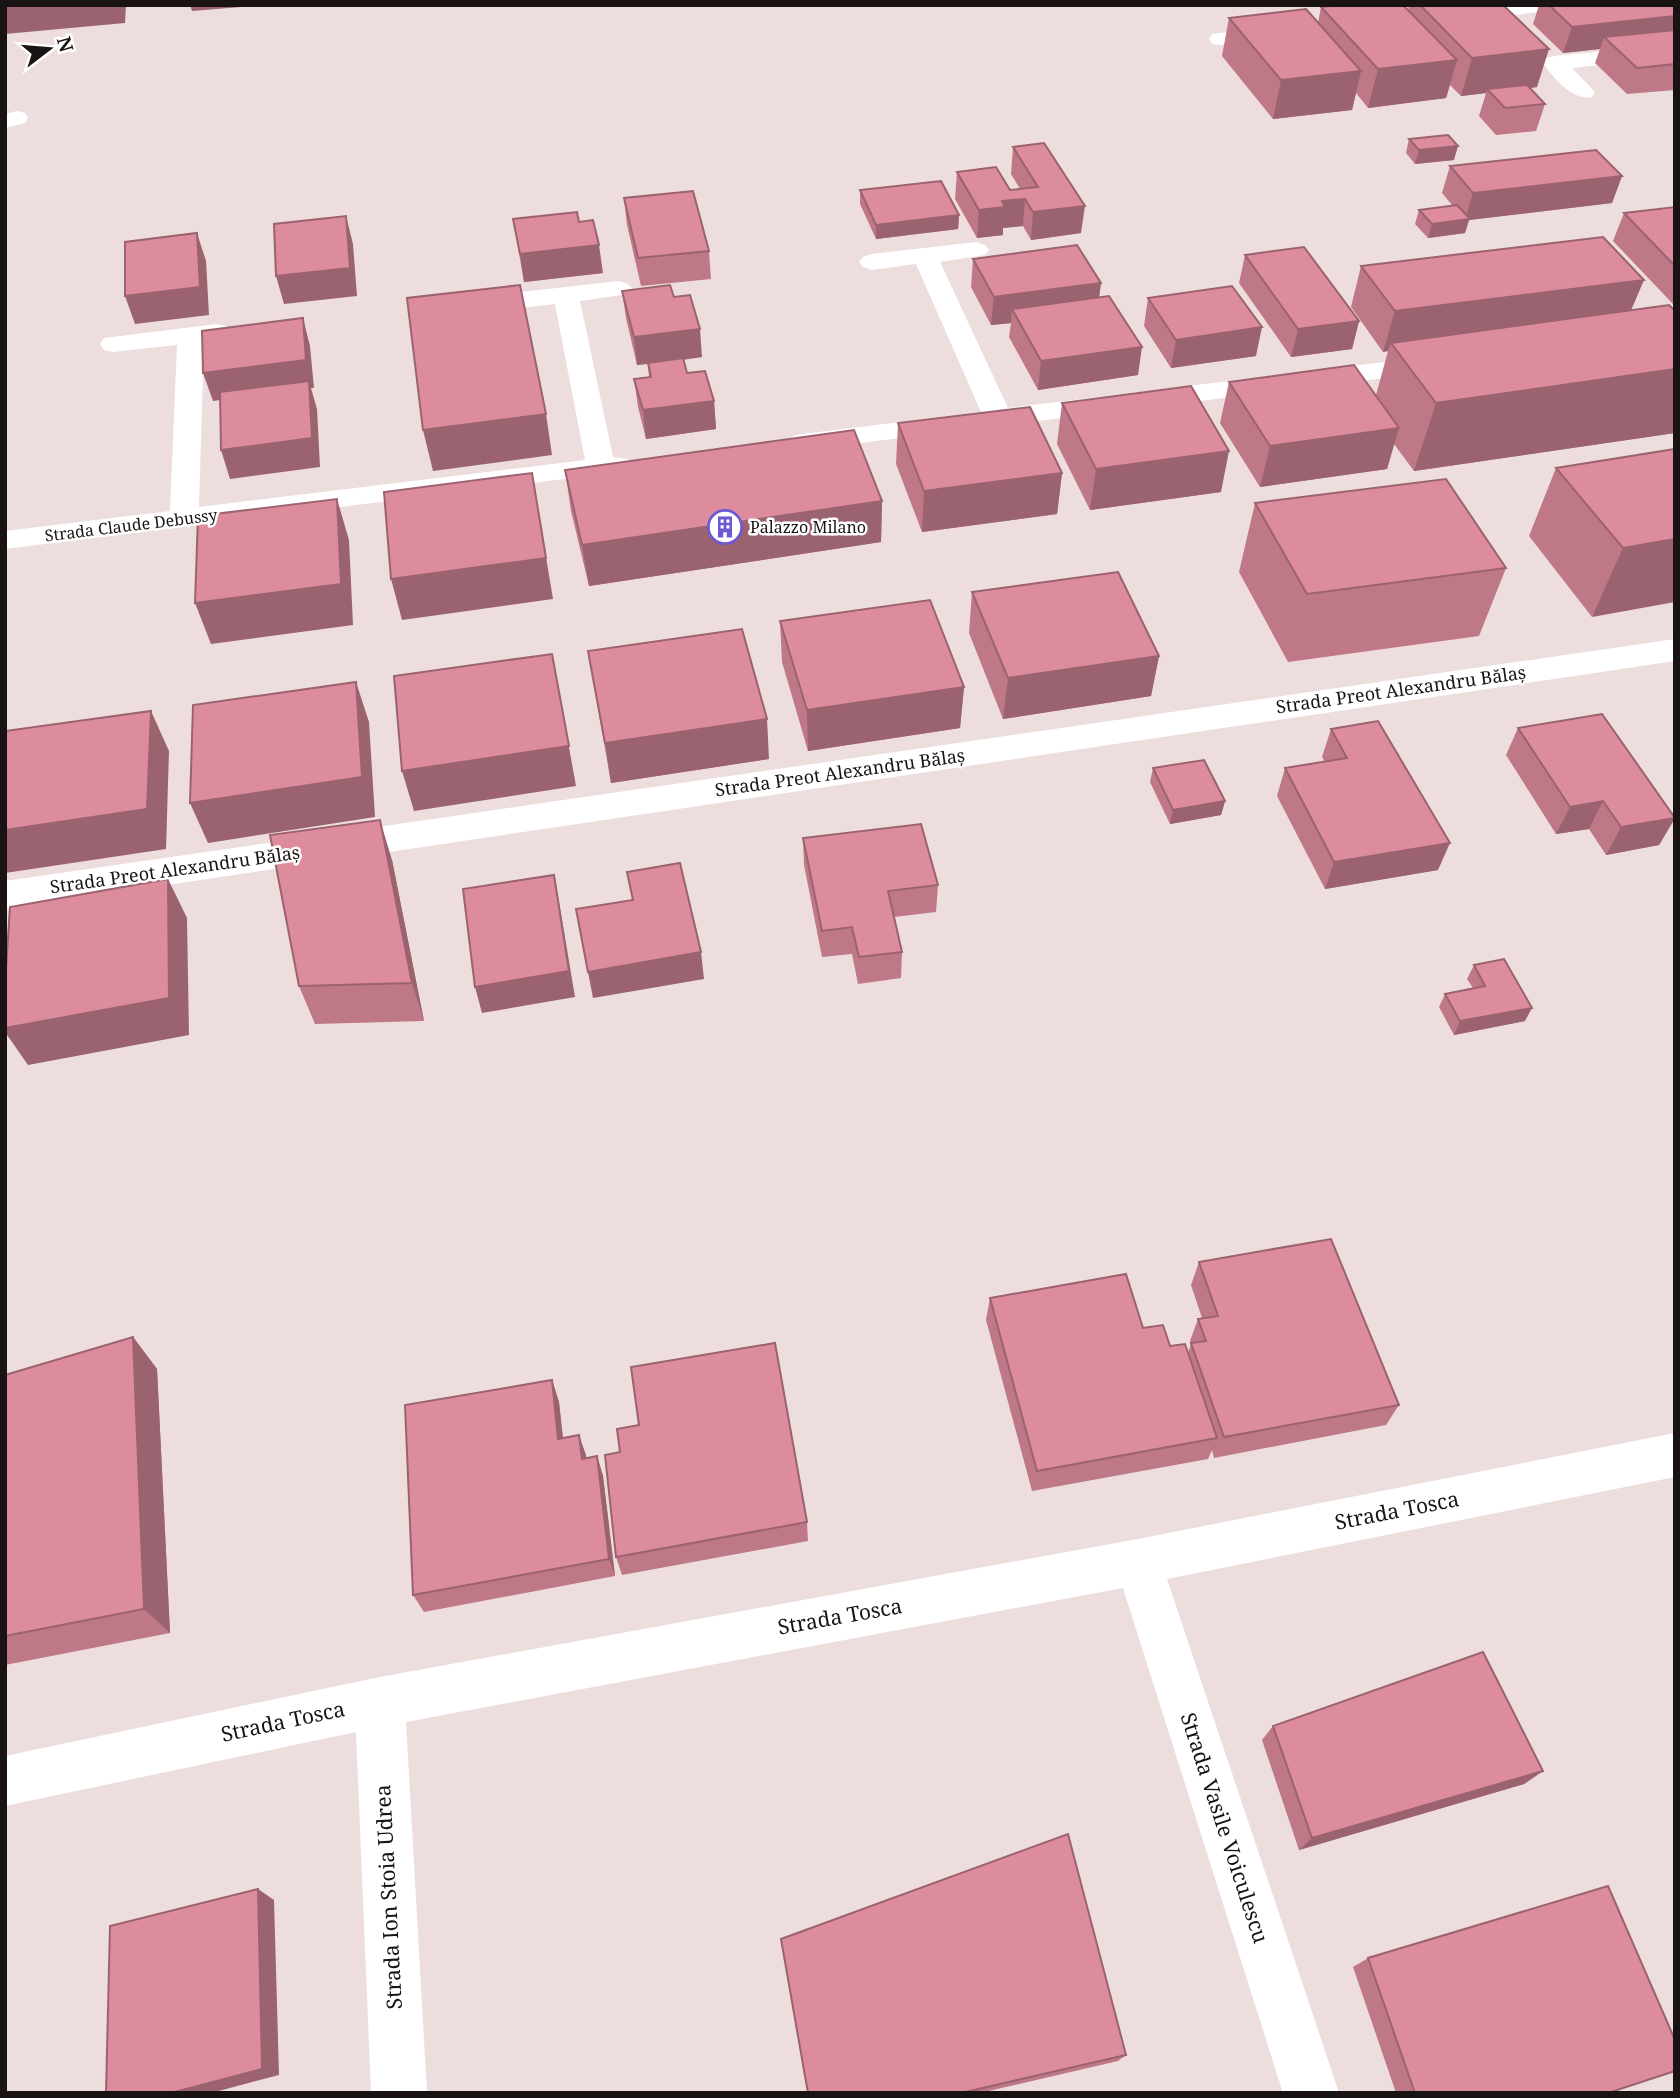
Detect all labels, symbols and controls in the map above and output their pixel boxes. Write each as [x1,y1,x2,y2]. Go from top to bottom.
north arrow [14,14,84,84]
text: N [51,34,80,55]
street label: Strada Claude Debussy [43,503,219,547]
building icon: Palazzo Milano [706,508,744,546]
place label: Palazzo Milano [750,516,866,538]
street label: Strada Preot Alexandru Bălaș [1274,660,1527,718]
street label: Strada Preot Alexandru Bălaș [713,743,966,801]
street label: Strada Preot Alexandru Bălaș [48,840,301,898]
street label: Strada Tosca [1332,1484,1461,1536]
street label: Strada Tosca [775,1591,904,1641]
street label: Strada Tosca [218,1694,347,1748]
street label: Strada Vasile Voiculescu [1174,1709,1275,1946]
street label: Strada Ion Stoia Udrea [368,1784,408,2010]

